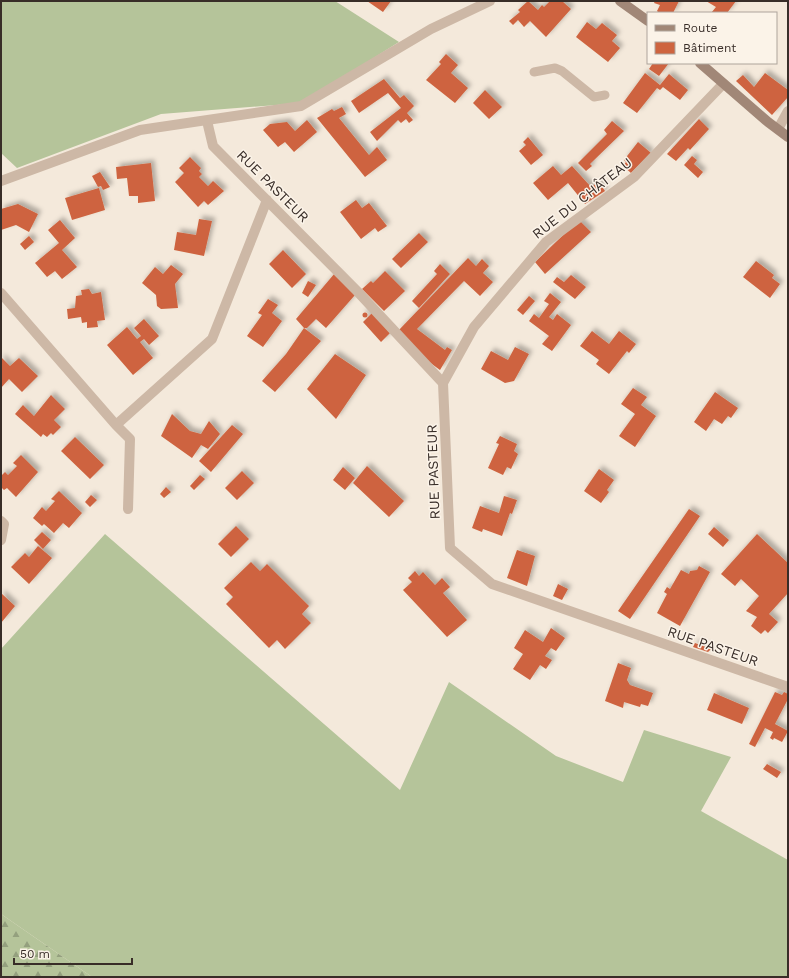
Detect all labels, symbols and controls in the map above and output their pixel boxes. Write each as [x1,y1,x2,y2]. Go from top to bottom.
legend [647,12,777,64]
text: Route [683,21,717,35]
text: Bâtiment [683,41,736,55]
street label: RUE PASTEUR [234,147,312,225]
street label: RUE DU CHÂTEAU [529,154,635,242]
street label: RUE PASTEUR [423,424,443,520]
street label: RUE PASTEUR [665,623,761,669]
scale bar [14,940,132,966]
text: 50 m [20,947,50,961]

